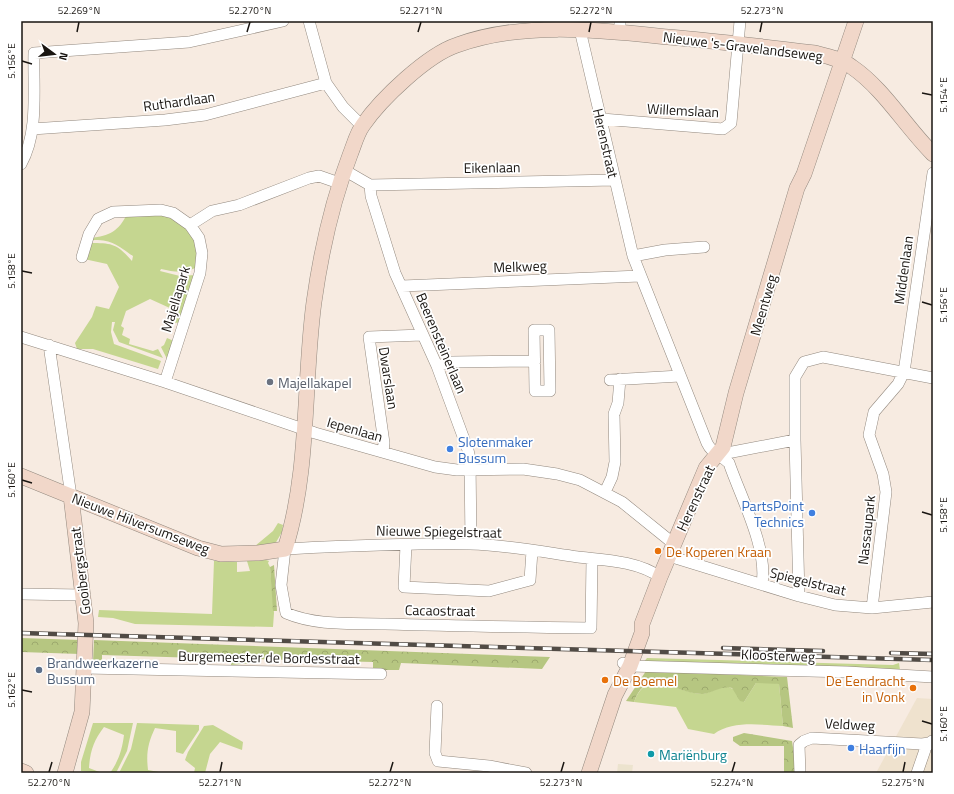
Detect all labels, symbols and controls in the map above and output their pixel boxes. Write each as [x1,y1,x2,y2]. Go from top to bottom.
text: 52.269°N [58,3,100,18]
text: 52.270°N [229,3,271,18]
text: 52.271°N [400,3,442,18]
text: 52.272°N [570,3,612,18]
text: 52.273°N [741,3,783,18]
street label: Nieuwe 's-Gravelandseweg [662,26,824,66]
north arrow [34,34,74,74]
text: 5.156°E [4,43,19,79]
text: N [55,51,72,62]
text: 5.154°E [936,77,951,113]
street label: Ruthardlaan [142,86,216,116]
street label: Willemslaan [646,98,720,122]
street label: Herenstraat [588,106,624,180]
street label: Eikenlaan [463,156,521,178]
street label: Middenlaan [888,234,918,306]
text: 5.158°E [4,253,19,289]
street label: Melkweg [493,255,547,277]
street label: Majellapark [155,263,195,335]
street label: Meentweg [744,272,782,338]
text: 5.156°E [936,287,951,323]
street label: Beerensteinerlaan [411,289,473,397]
street label: Dwarslaan [374,345,404,411]
place label: Majellakapel [278,372,352,393]
marker: Majellakapel [265,377,275,387]
street label: Iepenlaan [325,411,385,447]
place label: Slotenmaker Bussum [458,431,533,468]
marker: Slotenmaker Bussum [445,444,455,454]
street label: Herenstraat [670,461,720,535]
text: 5.160°E [4,462,19,498]
street label: Nieuwe Hilversumseweg [69,487,213,559]
street label: Nassaupark [852,494,880,566]
place label: PartsPoint Technics [741,495,804,532]
text: 5.158°E [936,497,951,533]
marker: PartsPoint Technics [807,508,817,518]
street label: Nieuwe Spiegelstraat [376,519,502,543]
street label: Gooibergstraat [64,526,96,616]
place label: De Koperen Kraan [666,541,771,562]
marker: De Koperen Kraan [653,546,663,556]
street label: Spiegelstraat [768,561,848,601]
street label: Cacaostraat [405,599,475,621]
street label: Kloosterweg [741,643,815,667]
street label: Burgemeester de Bordesstraat [178,645,360,669]
place label: Brandweerkazerne Bussum [47,652,159,689]
marker: Brandweerkazerne Bussum [34,665,44,675]
place label: De Boemel [613,670,677,691]
place label: De Eendracht in Vonk [826,670,905,707]
text: 5.162°E [4,672,19,708]
marker: De Boemel [600,675,610,685]
marker: De Eendracht in Vonk [908,683,918,693]
text: 5.160°E [936,706,951,742]
street label: Veldweg [824,712,876,736]
place label: Haarfijn [859,738,906,759]
marker: Haarfijn [846,743,856,753]
place label: Mariënburg [659,744,727,765]
marker: Mariënburg [646,749,656,759]
text: 52.270°N [28,775,70,790]
text: 52.271°N [199,775,241,790]
text: 52.272°N [369,775,411,790]
text: 52.273°N [540,775,582,790]
text: 52.274°N [711,775,753,790]
text: 52.275°N [882,775,924,790]

